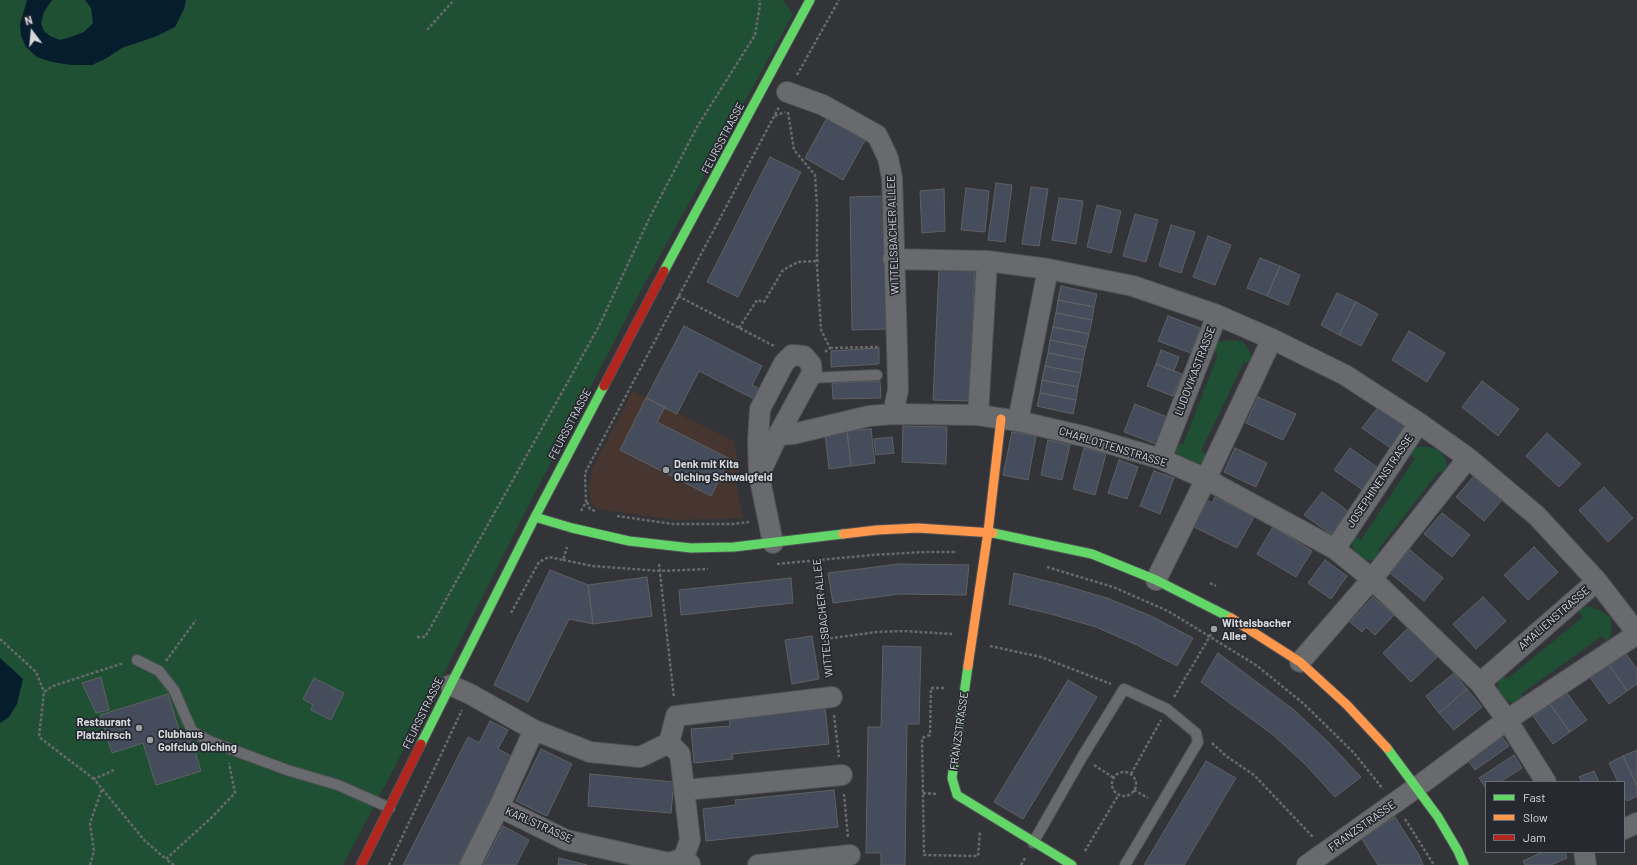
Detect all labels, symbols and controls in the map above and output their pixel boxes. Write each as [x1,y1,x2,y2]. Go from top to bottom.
north arrow [12,12,52,52]
text: N [23,13,34,27]
street label: FEURSSTRASSE [699,100,747,176]
street label: WITTELSBACHER ALLEE [884,175,902,295]
street label: LUDOVIKASTRASSE [1172,324,1218,418]
street label: FEURSSTRASSE [546,386,594,462]
street label: CHARLOTTENSTRASSE [1057,424,1169,470]
street label: JOSEPHINENSTRASSE [1344,432,1416,530]
place label: Denk mit Kita Olching Schwaigfeld [674,457,773,483]
marker: Denk mit Kita Olching Schwaigfeld [661,465,671,475]
street label: WITTELSBACHER ALLEE [810,558,836,678]
street label: AMALIENSTRASSE [1516,584,1592,652]
place label: Wittelsbacher Allee [1222,616,1291,642]
marker: Wittelsbacher Allee [1209,624,1219,634]
street label: FEURSSTRASSE [400,675,446,751]
street label: FRANZSTRASSE [947,691,971,771]
place label: Restaurant Platzhirsch [76,715,131,741]
marker: Restaurant Platzhirsch [134,723,144,733]
place label: Clubhaus Golfclub Olching [158,727,237,753]
marker: Clubhaus Golfclub Olching [145,735,155,745]
legend [1485,781,1625,853]
text: Fast [1523,790,1546,804]
street label: FRANZSTRASSE [1326,798,1398,854]
street label: KARLSTRASSE [503,804,575,846]
text: Slow [1523,810,1548,824]
text: Jam [1523,830,1546,844]

